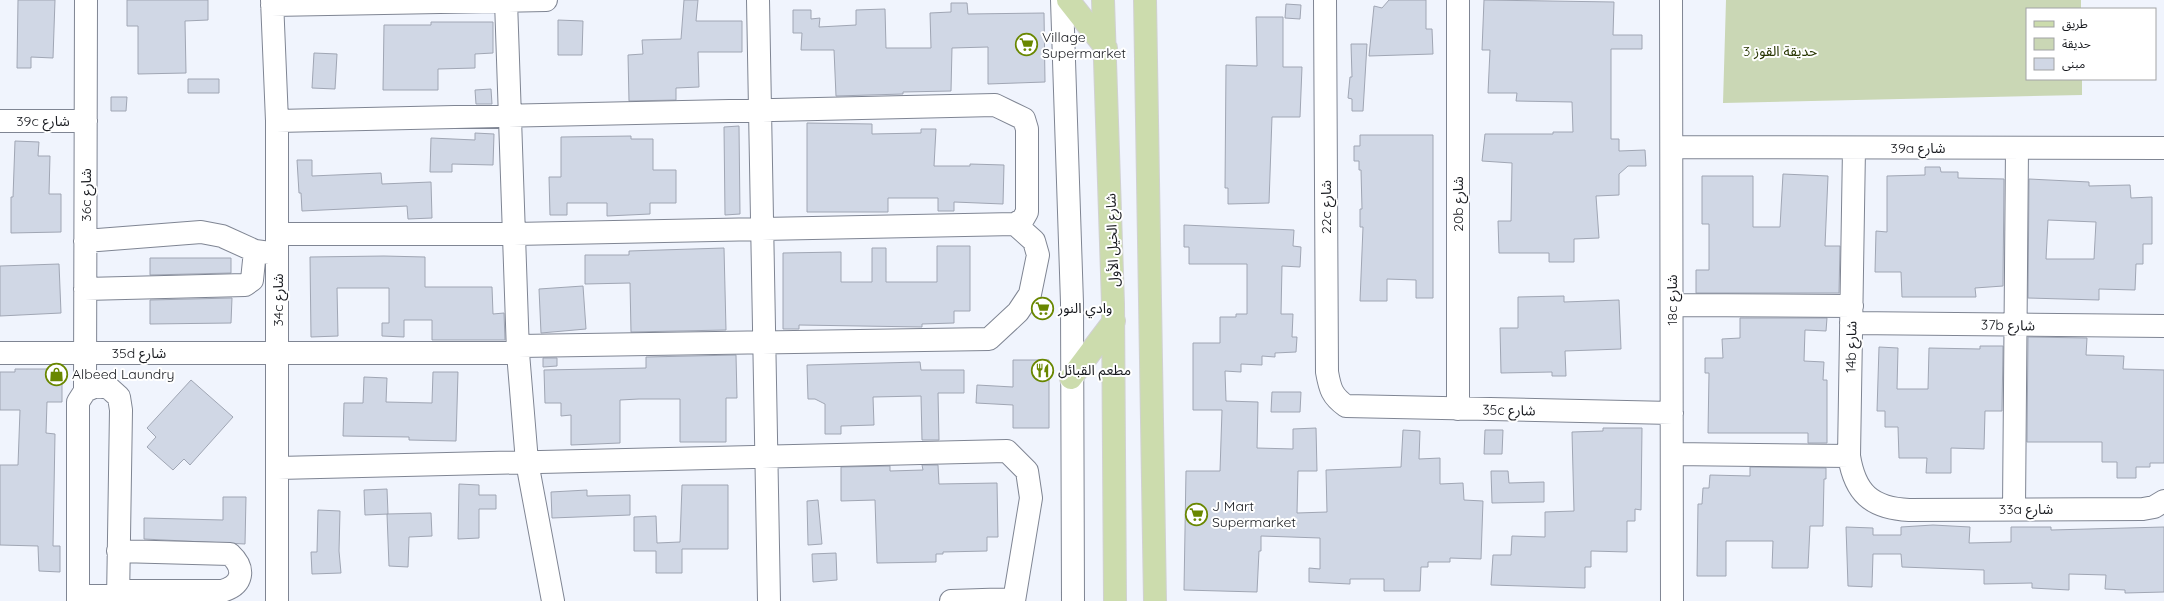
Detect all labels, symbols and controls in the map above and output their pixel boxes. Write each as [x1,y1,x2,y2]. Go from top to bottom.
legend [2026,8,2156,80]
text: طريق [2062,16,2088,32]
place label: Village Supermarket [1042,28,1126,62]
supermarket icon: Village Supermarket [1013,32,1039,58]
text: حديقة [2062,36,2091,51]
park label: حديقة القوز 3 [1743,42,1817,60]
text: مبنى [2062,56,2085,71]
street label: 39c شارع [16,112,70,132]
street label: 39a شارع [1891,139,1945,159]
street label: 36c شارع [77,168,97,222]
street label: 20b شارع [1449,176,1469,232]
street label: 22c شارع [1317,180,1337,234]
street label: شارع الخيل الأول [1101,193,1125,287]
street label: 34c شارع [269,273,289,327]
street label: 18c شارع [1663,274,1683,326]
supermarket icon: وادي النور [1029,295,1055,321]
place label: وادي النور [1057,299,1112,319]
street label: 37b شارع [1981,316,2035,336]
street label: 14b شارع [1842,321,1862,373]
street label: 35d شارع [112,344,166,364]
restaurant icon: مطعم القبائل [1029,357,1055,383]
shop icon: Albeed Laundry [43,361,69,387]
place label: مطعم القبائل [1058,361,1131,381]
place label: Albeed Laundry [72,365,175,383]
street label: 35c شارع [1482,401,1536,421]
place label: J Mart Supermarket [1212,497,1296,531]
street label: 33a شارع [1999,500,2053,520]
supermarket icon: J Mart Supermarket [1183,501,1209,527]

